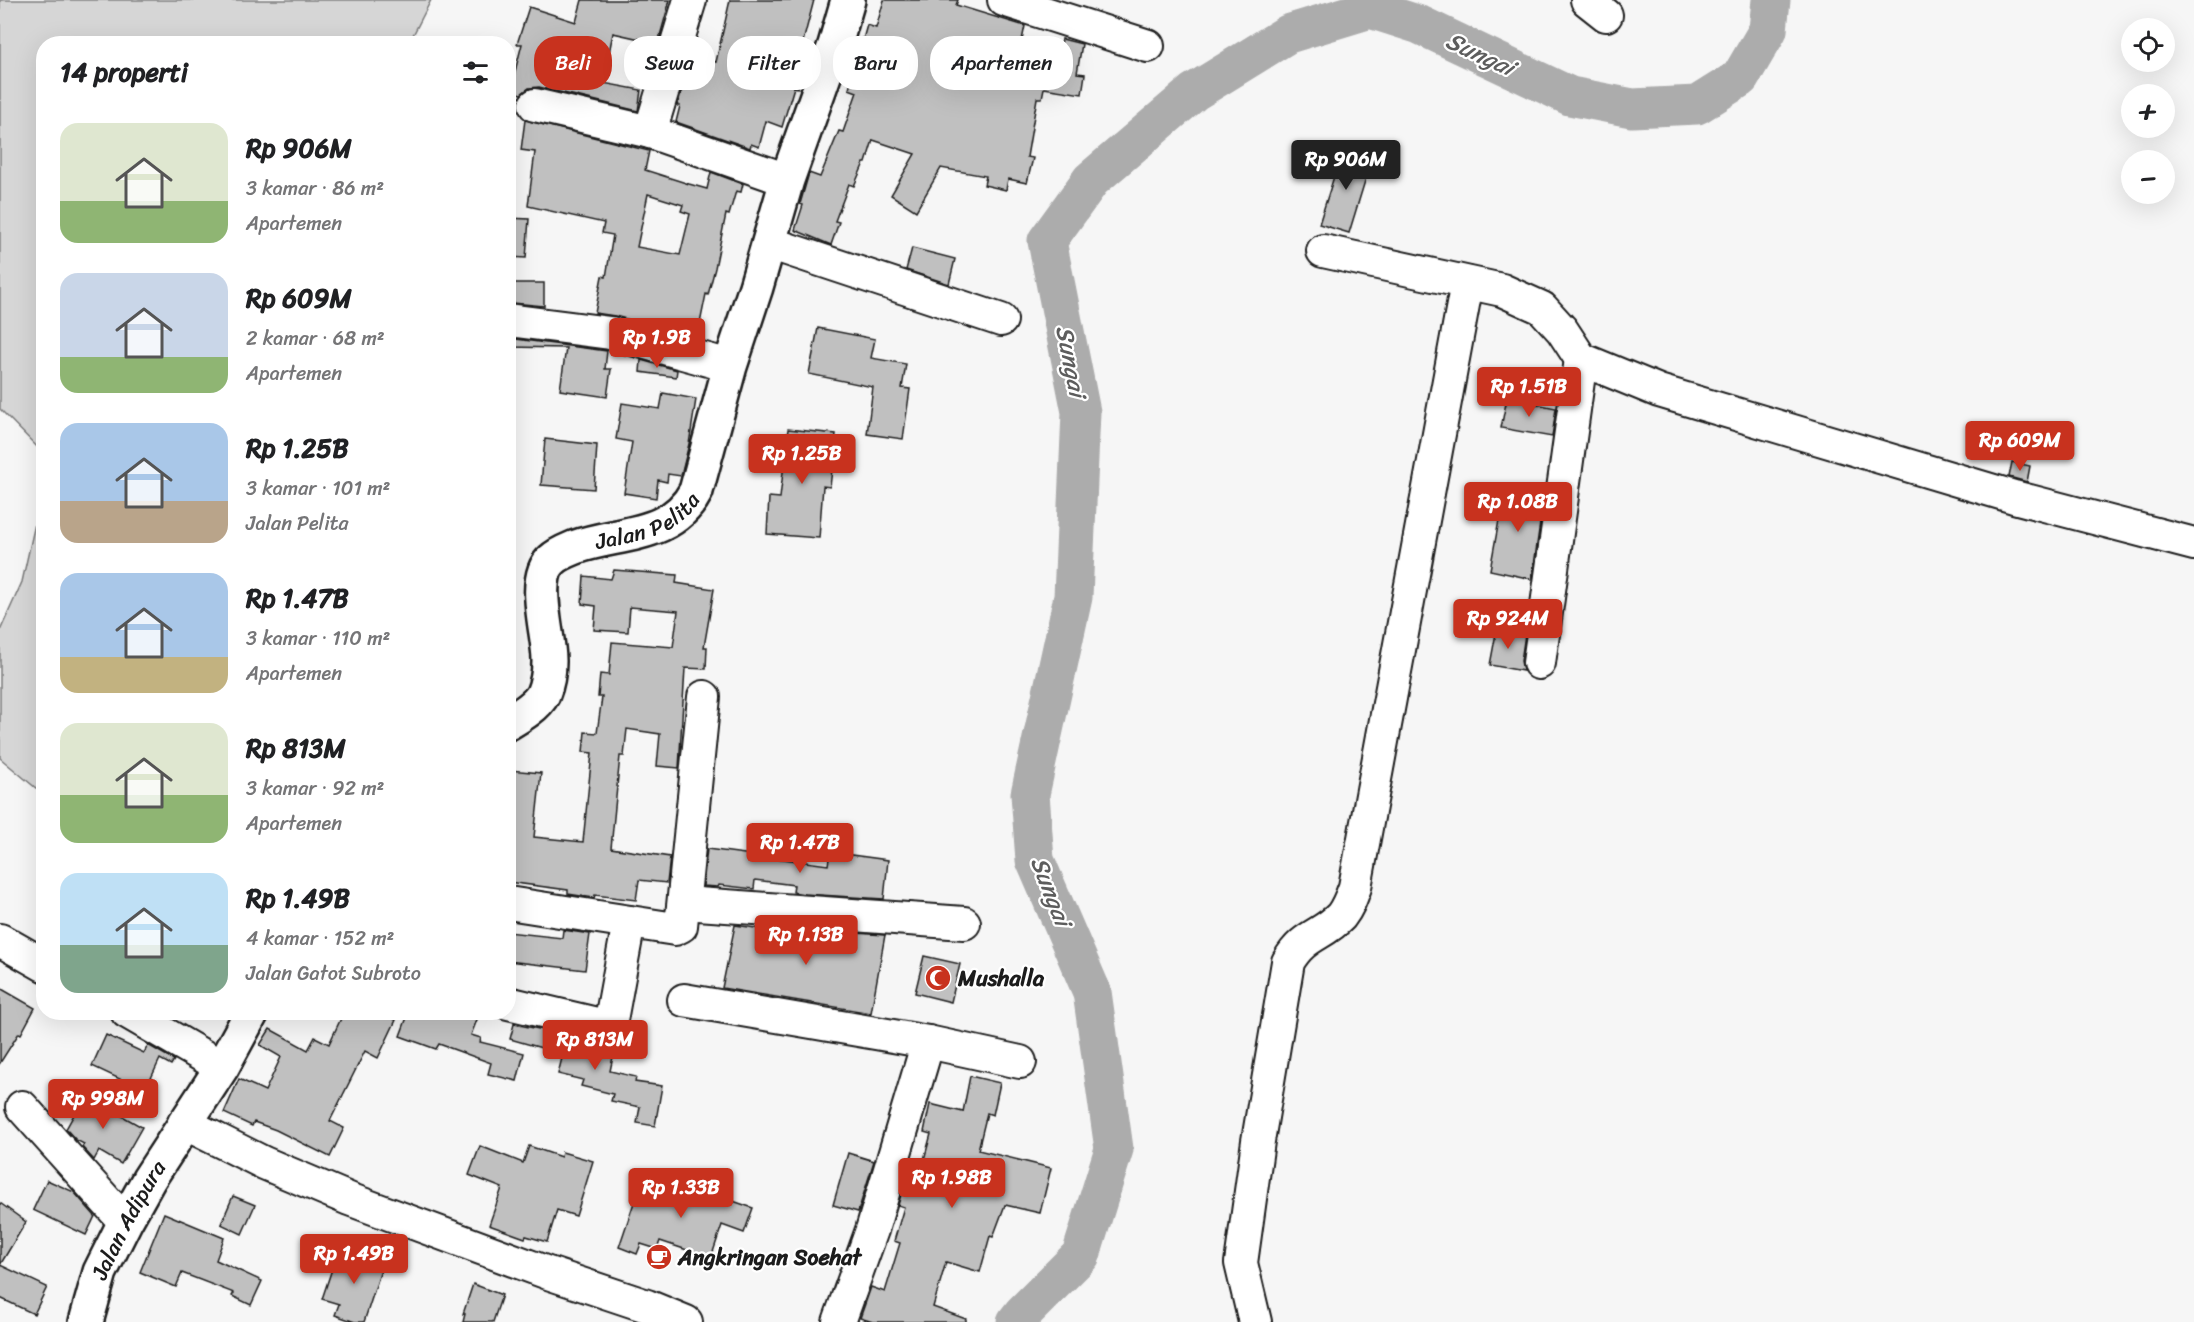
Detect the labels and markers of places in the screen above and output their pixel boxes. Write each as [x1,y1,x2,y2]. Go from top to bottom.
pin: Rp 906M [1291,140,1401,191]
pin: Rp 1.9B [602,318,712,369]
pin: Rp 1.51B [1467,367,1591,418]
pin: Rp 609M [1965,421,2075,472]
pin: Rp 1.25B [740,434,864,485]
pin: Rp 1.08B [1456,482,1580,533]
pin: Rp 924M [1453,599,1563,650]
pin: Rp 1.47B [738,823,862,874]
pin: Rp 1.13B [744,915,868,966]
place label: Mushalla [957,959,1045,998]
mosque icon: Mushalla [923,963,953,993]
pin: Rp 813M [540,1020,650,1071]
pin: Rp 998M [48,1079,158,1130]
pin: Rp 1.98B [890,1158,1014,1209]
pin: Rp 1.33B [619,1168,743,1219]
pin: Rp 1.49B [292,1234,416,1285]
place label: Angkringan Soehat [677,1238,862,1277]
cafe icon: Angkringan Soehat [644,1242,674,1272]

